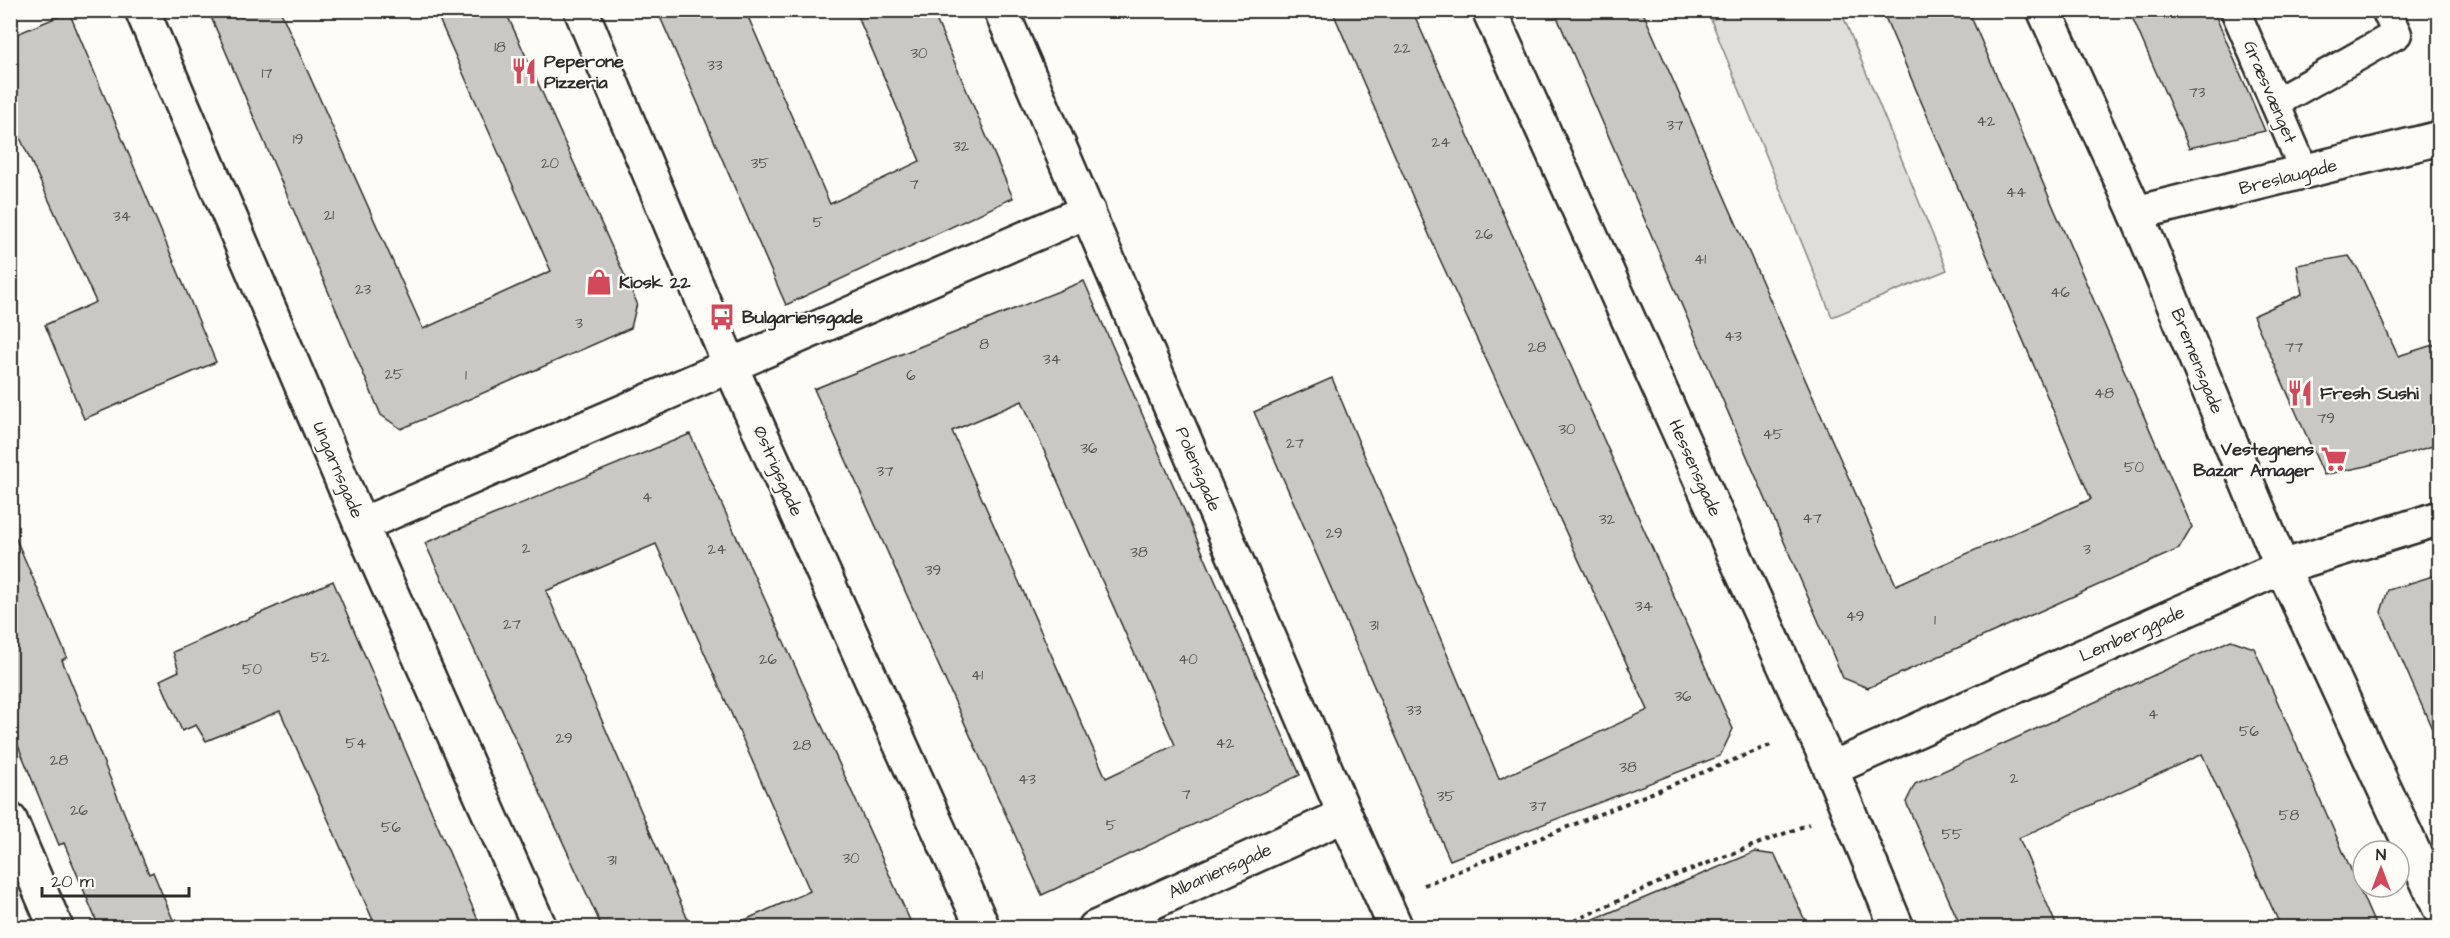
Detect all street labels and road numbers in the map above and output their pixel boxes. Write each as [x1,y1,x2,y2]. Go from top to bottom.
street label: Græsvænget [2236,37,2303,148]
street label: Breslaugade [2236,153,2340,202]
street label: Bremensgade [2164,305,2230,418]
street label: Hessensgade [1662,415,1728,521]
street label: Ungarnsgade [305,418,370,523]
street label: Østrigsgade [746,422,809,521]
street label: Polensgade [1168,423,1227,516]
street label: Lemberggade [2075,600,2189,669]
street label: Albaniensgade [1164,837,1276,906]

